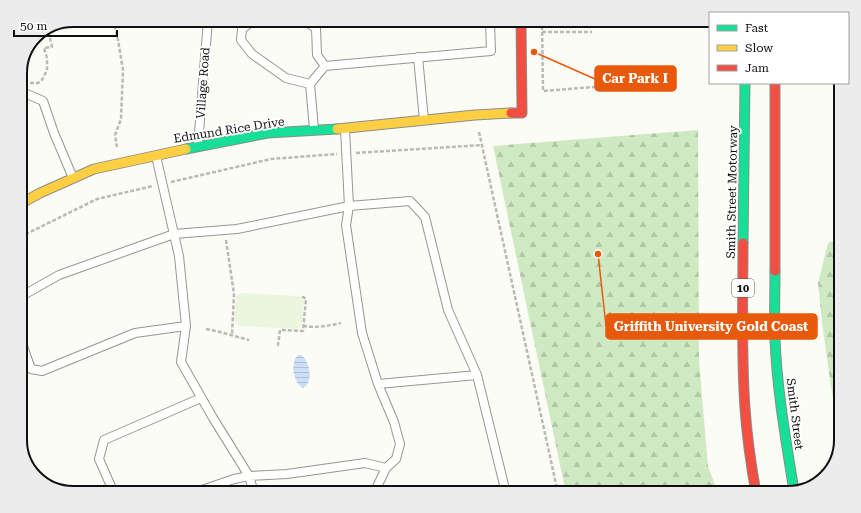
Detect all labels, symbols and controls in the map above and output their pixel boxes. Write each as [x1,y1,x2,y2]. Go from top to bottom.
scale bar [14,12,117,38]
legend [709,12,849,84]
text: 50 m [20,19,47,33]
text: Fast [745,21,769,35]
text: Slow [745,41,773,55]
street label: Village Road [194,46,213,119]
text: Jam [745,61,769,75]
callout: Car Park I [595,66,676,91]
text: Car Park I [602,71,668,86]
street label: Edmund Rice Drive [173,114,286,146]
street label: Smith Street Motorway [724,124,740,259]
road number: 10 [732,279,754,297]
callout: Griffith University Gold Coast [606,314,817,339]
text: Griffith University Gold Coast [614,319,809,334]
street label: Smith Street [784,377,806,451]

